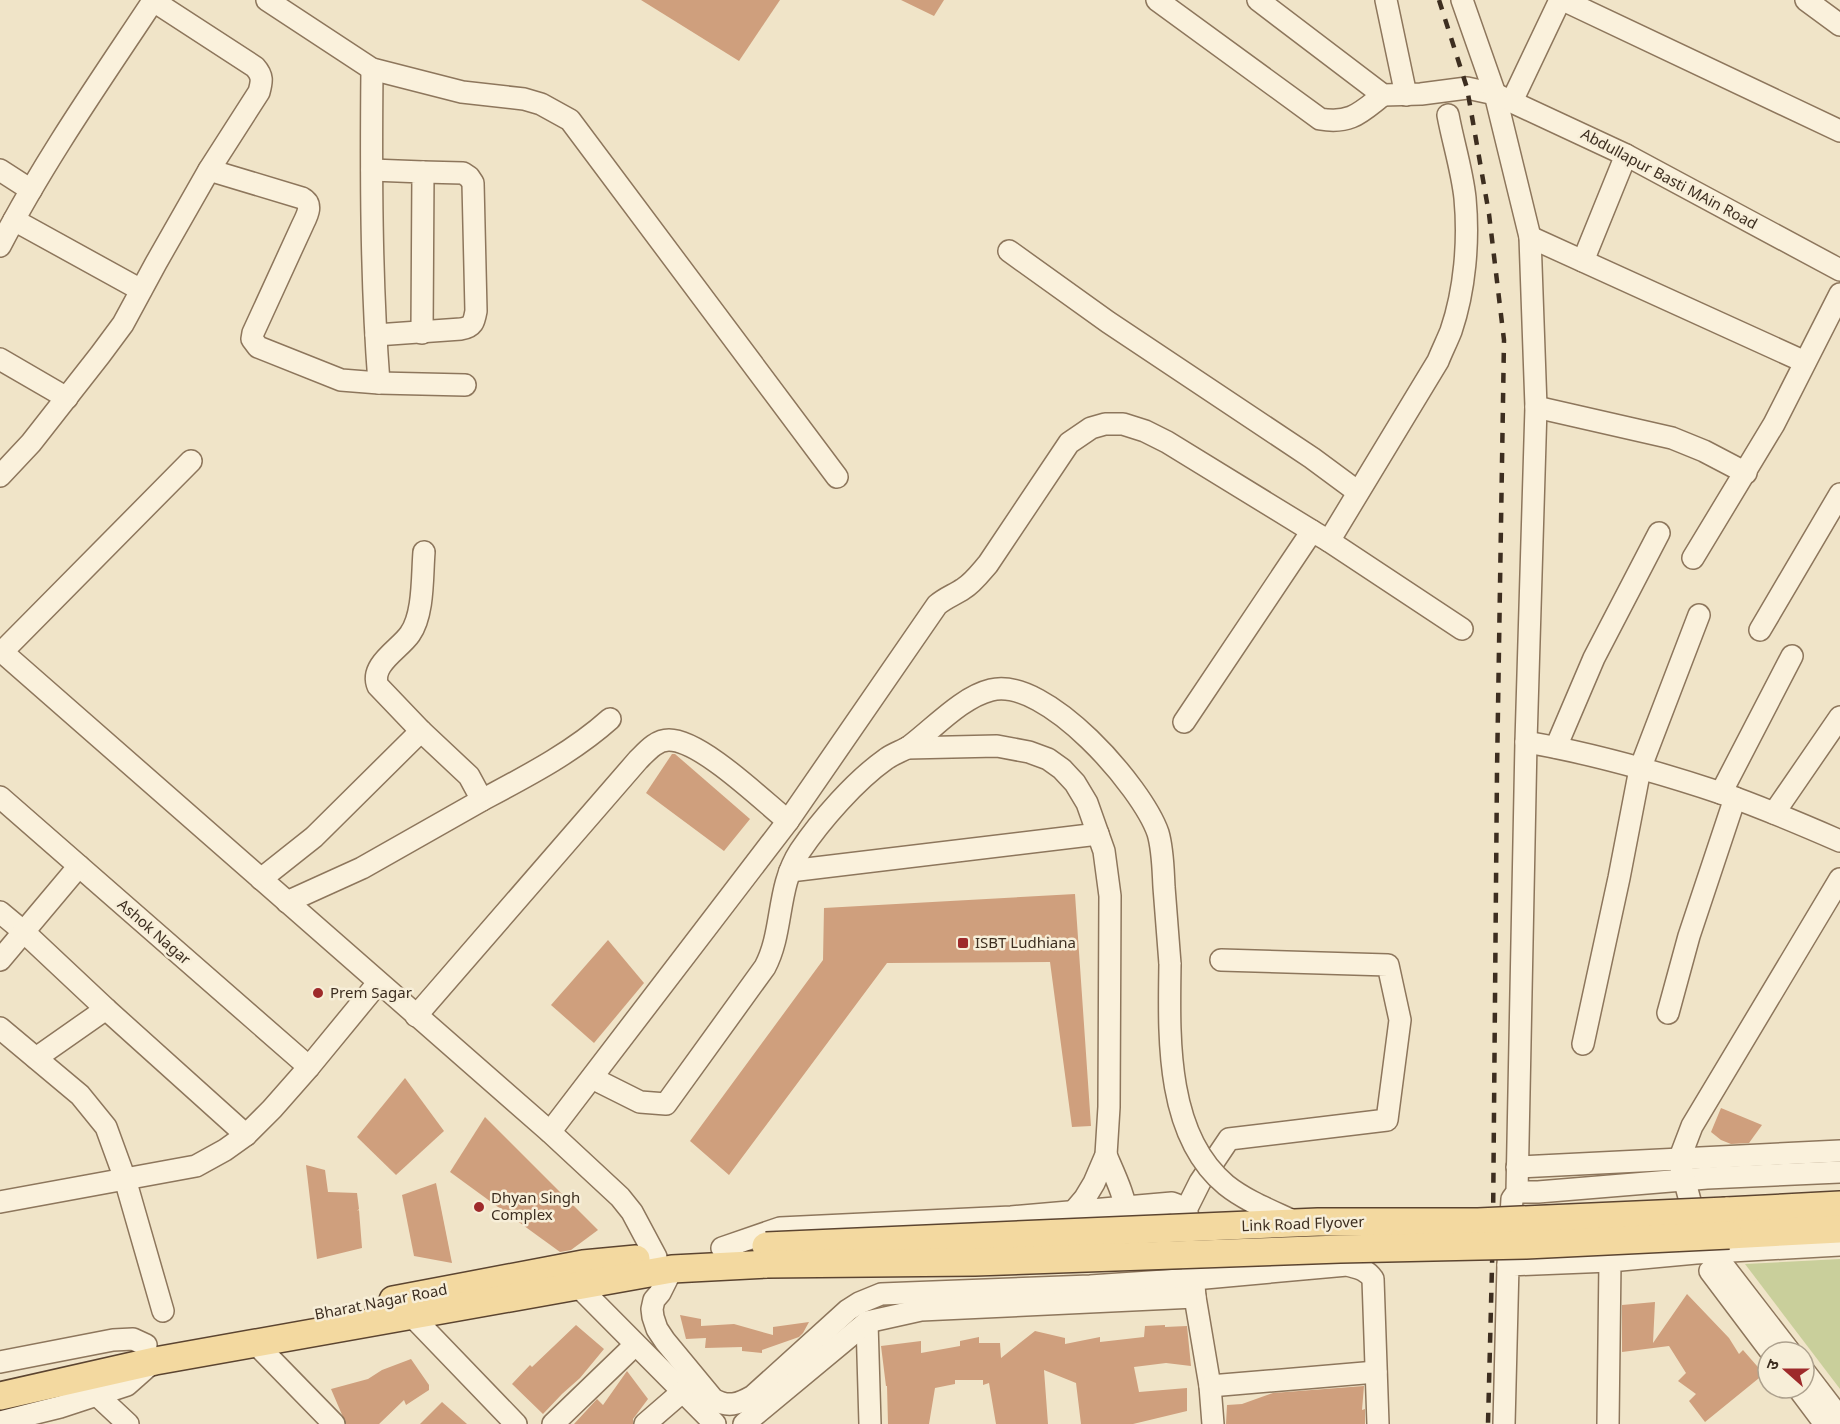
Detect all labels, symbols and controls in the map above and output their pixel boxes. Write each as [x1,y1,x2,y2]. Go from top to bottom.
street label: Abdullapur Basti MAin Road [1577,126,1760,235]
street label: Ashok Nagar [113,896,193,970]
place label: ISBT Ludhiana [975,935,1076,954]
marker: ISBT Ludhiana [956,936,970,950]
place label: Prem Sagar [330,985,412,1004]
marker: Prem Sagar [311,986,325,1000]
place label: Dhyan Singh Complex [491,1190,580,1226]
marker: Dhyan Singh Complex [472,1200,486,1214]
street label: Link Road Flyover [1241,1214,1365,1237]
street label: Bharat Nagar Road [313,1281,449,1326]
north arrow [1756,1340,1816,1400]
text: उ [1763,1357,1786,1374]

